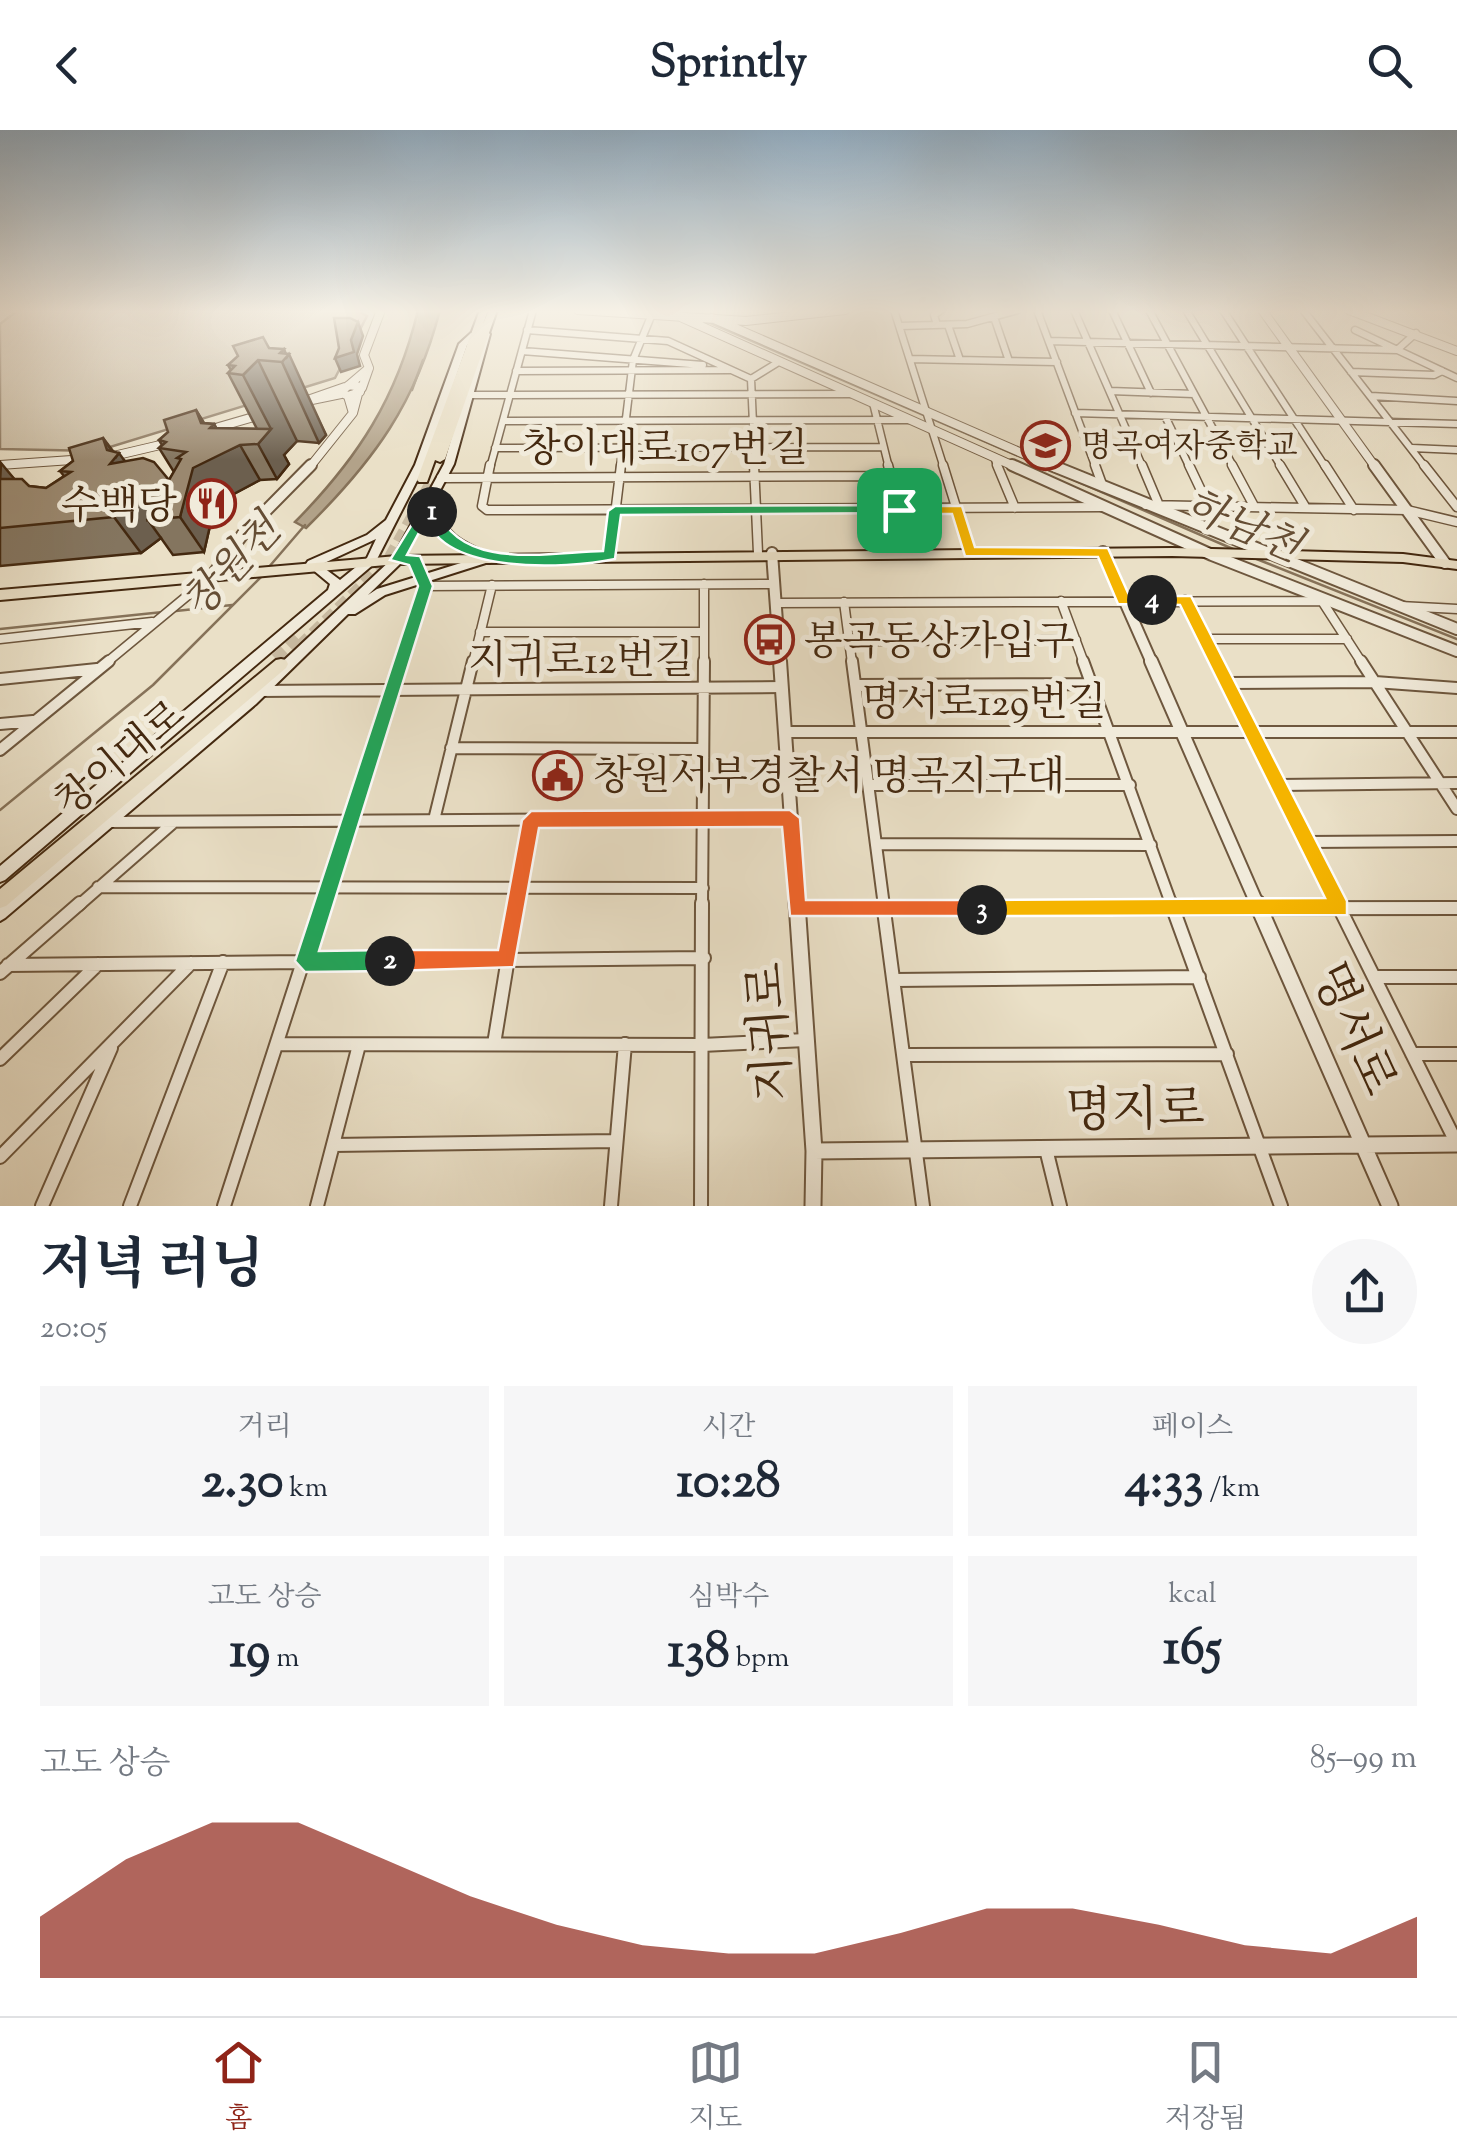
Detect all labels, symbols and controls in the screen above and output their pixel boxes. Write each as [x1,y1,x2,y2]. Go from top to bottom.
text: Sprintly [650,33,807,98]
icon: back [40,38,95,93]
icon: search [1362,38,1417,93]
school or university icon: 명곡여자중학교 [1020,419,1072,471]
street label: 창이대로107번길 [522,423,808,480]
place label: 명곡여자중학교 [1081,425,1297,471]
pin [857,468,942,553]
water label: 하남천 [1174,477,1312,581]
restaurant icon: 수백당 [186,478,238,530]
place label: 수백당 [61,480,177,537]
icon: arrive [872,483,927,538]
pin: 1 [407,487,457,537]
text: 1 [427,492,437,532]
water label: 창원천 [170,502,299,633]
pin: 4 [1127,575,1177,625]
text: 4 [1145,580,1159,620]
bus stop icon: 봉곡동상가입구 [743,614,795,666]
place label: 봉곡동상가입구 [804,616,1074,673]
street label: 지귀로12번길 [468,635,694,692]
street label: 명서로129번길 [862,677,1106,734]
street label: 창이대로 [44,689,199,832]
public building icon: 창원서부경찰서 명곡지구대 [532,749,584,801]
place label: 창원서부경찰서 명곡지구대 [593,751,1065,808]
pin: 3 [957,885,1007,935]
text: 3 [976,890,988,930]
pin: 2 [365,936,415,986]
text: 2 [383,941,397,981]
street label: 명서로 [1291,953,1411,1108]
street label: 지귀로 [734,960,813,1103]
street label: 명지로 [1065,1078,1205,1149]
text: 저녁 러닝 [40,1229,264,1308]
button: share [1312,1239,1417,1344]
text: 20:05 [40,1306,107,1352]
text: 거리 [237,1408,292,1448]
text: 시간 [701,1408,756,1448]
text: 페이스 [1152,1408,1233,1448]
text: 2.30 [201,1448,283,1520]
text: 10:28 [677,1448,780,1520]
text: 4:33 [1125,1448,1204,1520]
text: km [283,1469,328,1509]
text: /km [1204,1469,1260,1509]
text: kcal [1168,1575,1217,1615]
text: 고도 상승 [207,1578,322,1618]
text: 심박수 [688,1578,769,1618]
text: 165 [1163,1615,1222,1687]
text: 19 [230,1618,270,1690]
text: 138 [668,1618,730,1690]
text: m [270,1639,299,1679]
text: bpm [730,1639,789,1679]
text: 85–99 m [1310,1736,1417,1782]
text: 고도 상승 [40,1742,170,1788]
tab: 홈 [211,2035,266,2140]
tab: 지도 [688,2035,743,2140]
tab: 저장됨 [1165,2035,1246,2140]

